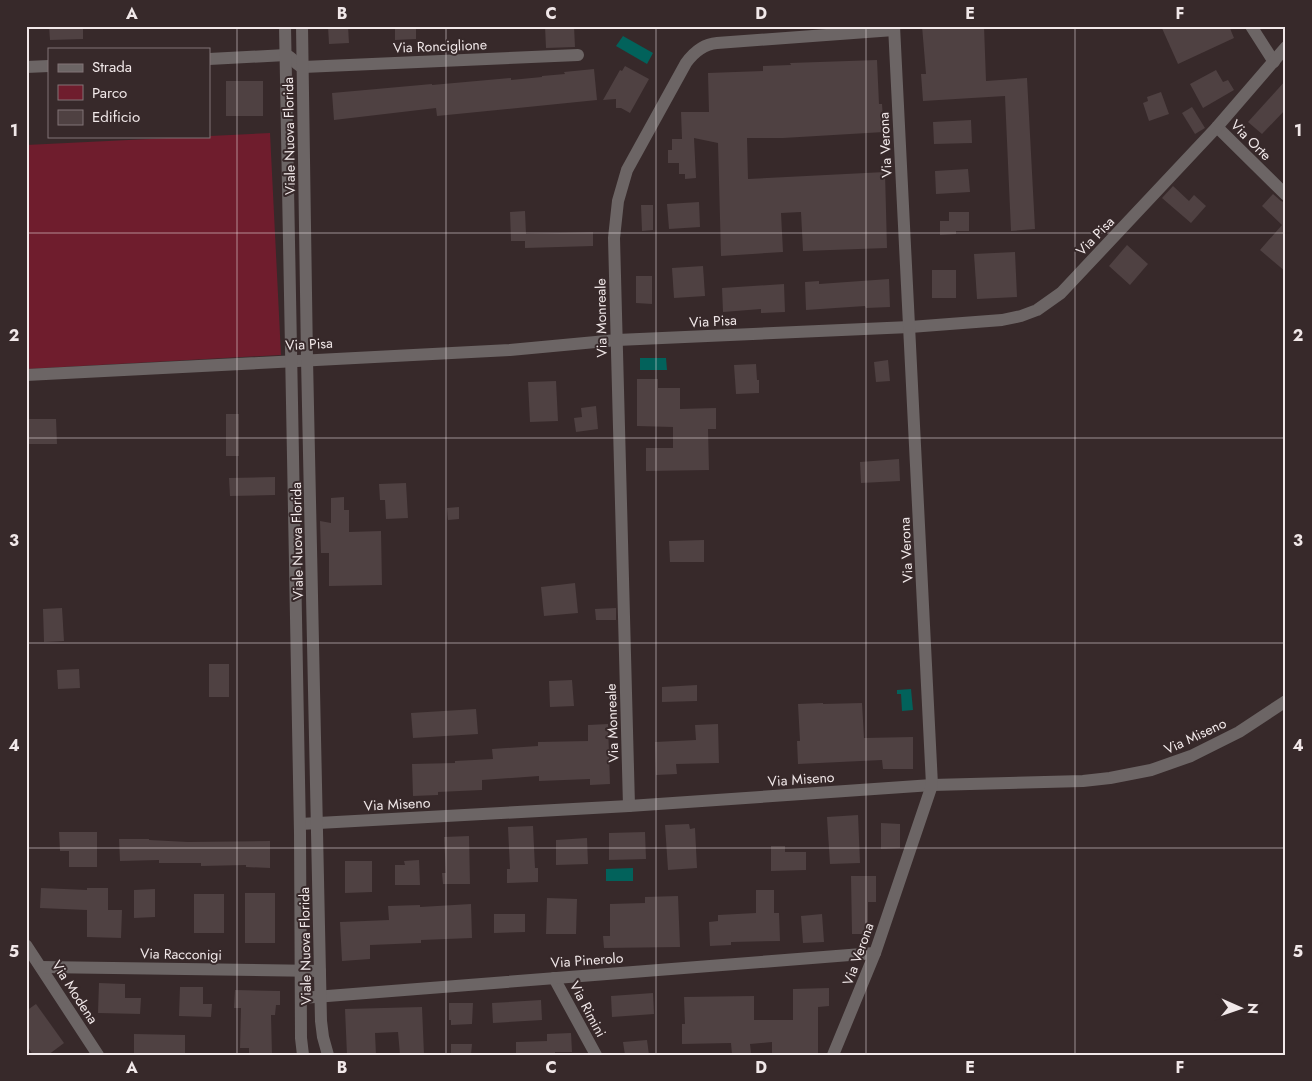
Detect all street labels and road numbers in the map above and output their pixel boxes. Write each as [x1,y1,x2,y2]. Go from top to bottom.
street label: Via Ronciglione [393,34,487,58]
street label: Viale Nuova Florida [278,77,300,195]
street label: Via Verona [873,112,897,178]
street label: Via Orte [1226,115,1276,165]
street label: Via Pisa [1071,212,1119,260]
street label: Via Monreale [590,278,612,358]
street label: Via Pisa [689,310,737,332]
street label: Via Pisa [285,333,333,355]
street label: Viale Nuova Florida [286,482,308,600]
street label: Via Verona [894,517,918,583]
street label: Via Monreale [601,683,623,763]
street label: Via Miseno [1161,713,1230,759]
street label: Via Miseno [767,767,835,791]
street label: Via Miseno [363,792,431,816]
street label: Viale Nuova Florida [294,887,316,1005]
street label: Via Verona [837,920,879,988]
street label: Via Racconigi [140,943,222,965]
street label: Via Pinerolo [550,947,624,973]
street label: Via Modena [47,956,103,1028]
street label: Via Rimini [565,977,611,1041]

